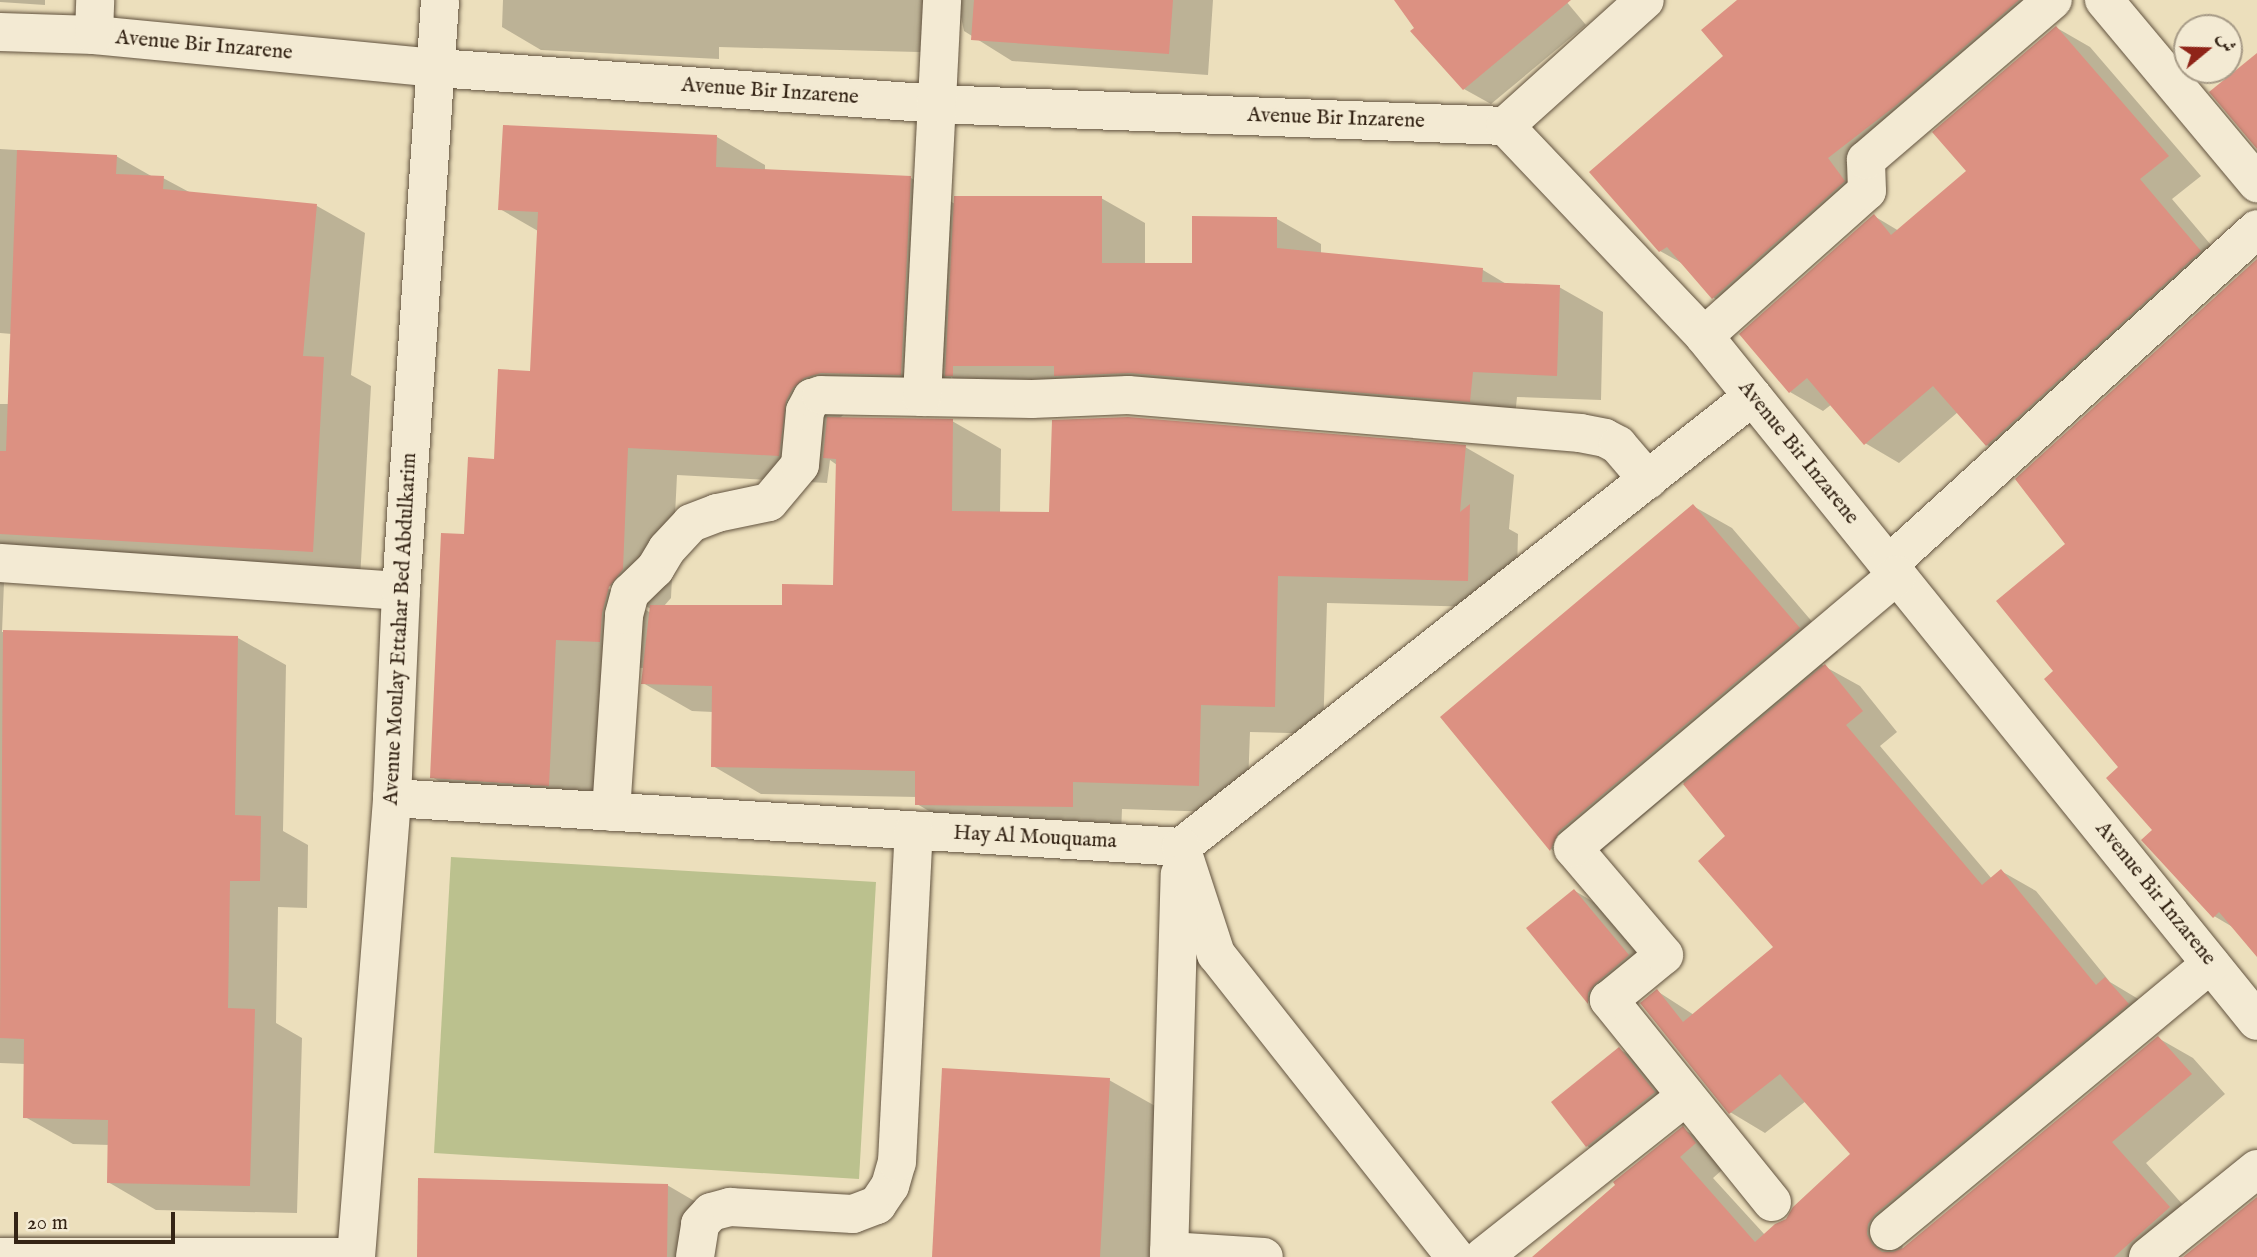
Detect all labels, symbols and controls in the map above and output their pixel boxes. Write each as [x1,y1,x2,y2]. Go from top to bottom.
north arrow [2173,14,2243,84]
street label: Avenue Bir Inzarene [114,26,294,66]
text: ش [2212,30,2240,56]
street label: Avenue Bir Inzarene [680,73,860,111]
street label: Avenue Bir Inzarene [1247,103,1425,135]
street label: Avenue Bir Inzarene [1732,376,1864,530]
street label: Avenue Moulay Ettahar Bed Abdulkarim [379,452,423,806]
street label: Avenue Bir Inzarene [2089,817,2221,971]
street label: Hay Al Mouquama [953,821,1117,855]
scale bar [18,1198,178,1242]
text: 20 m [27,1210,68,1237]

